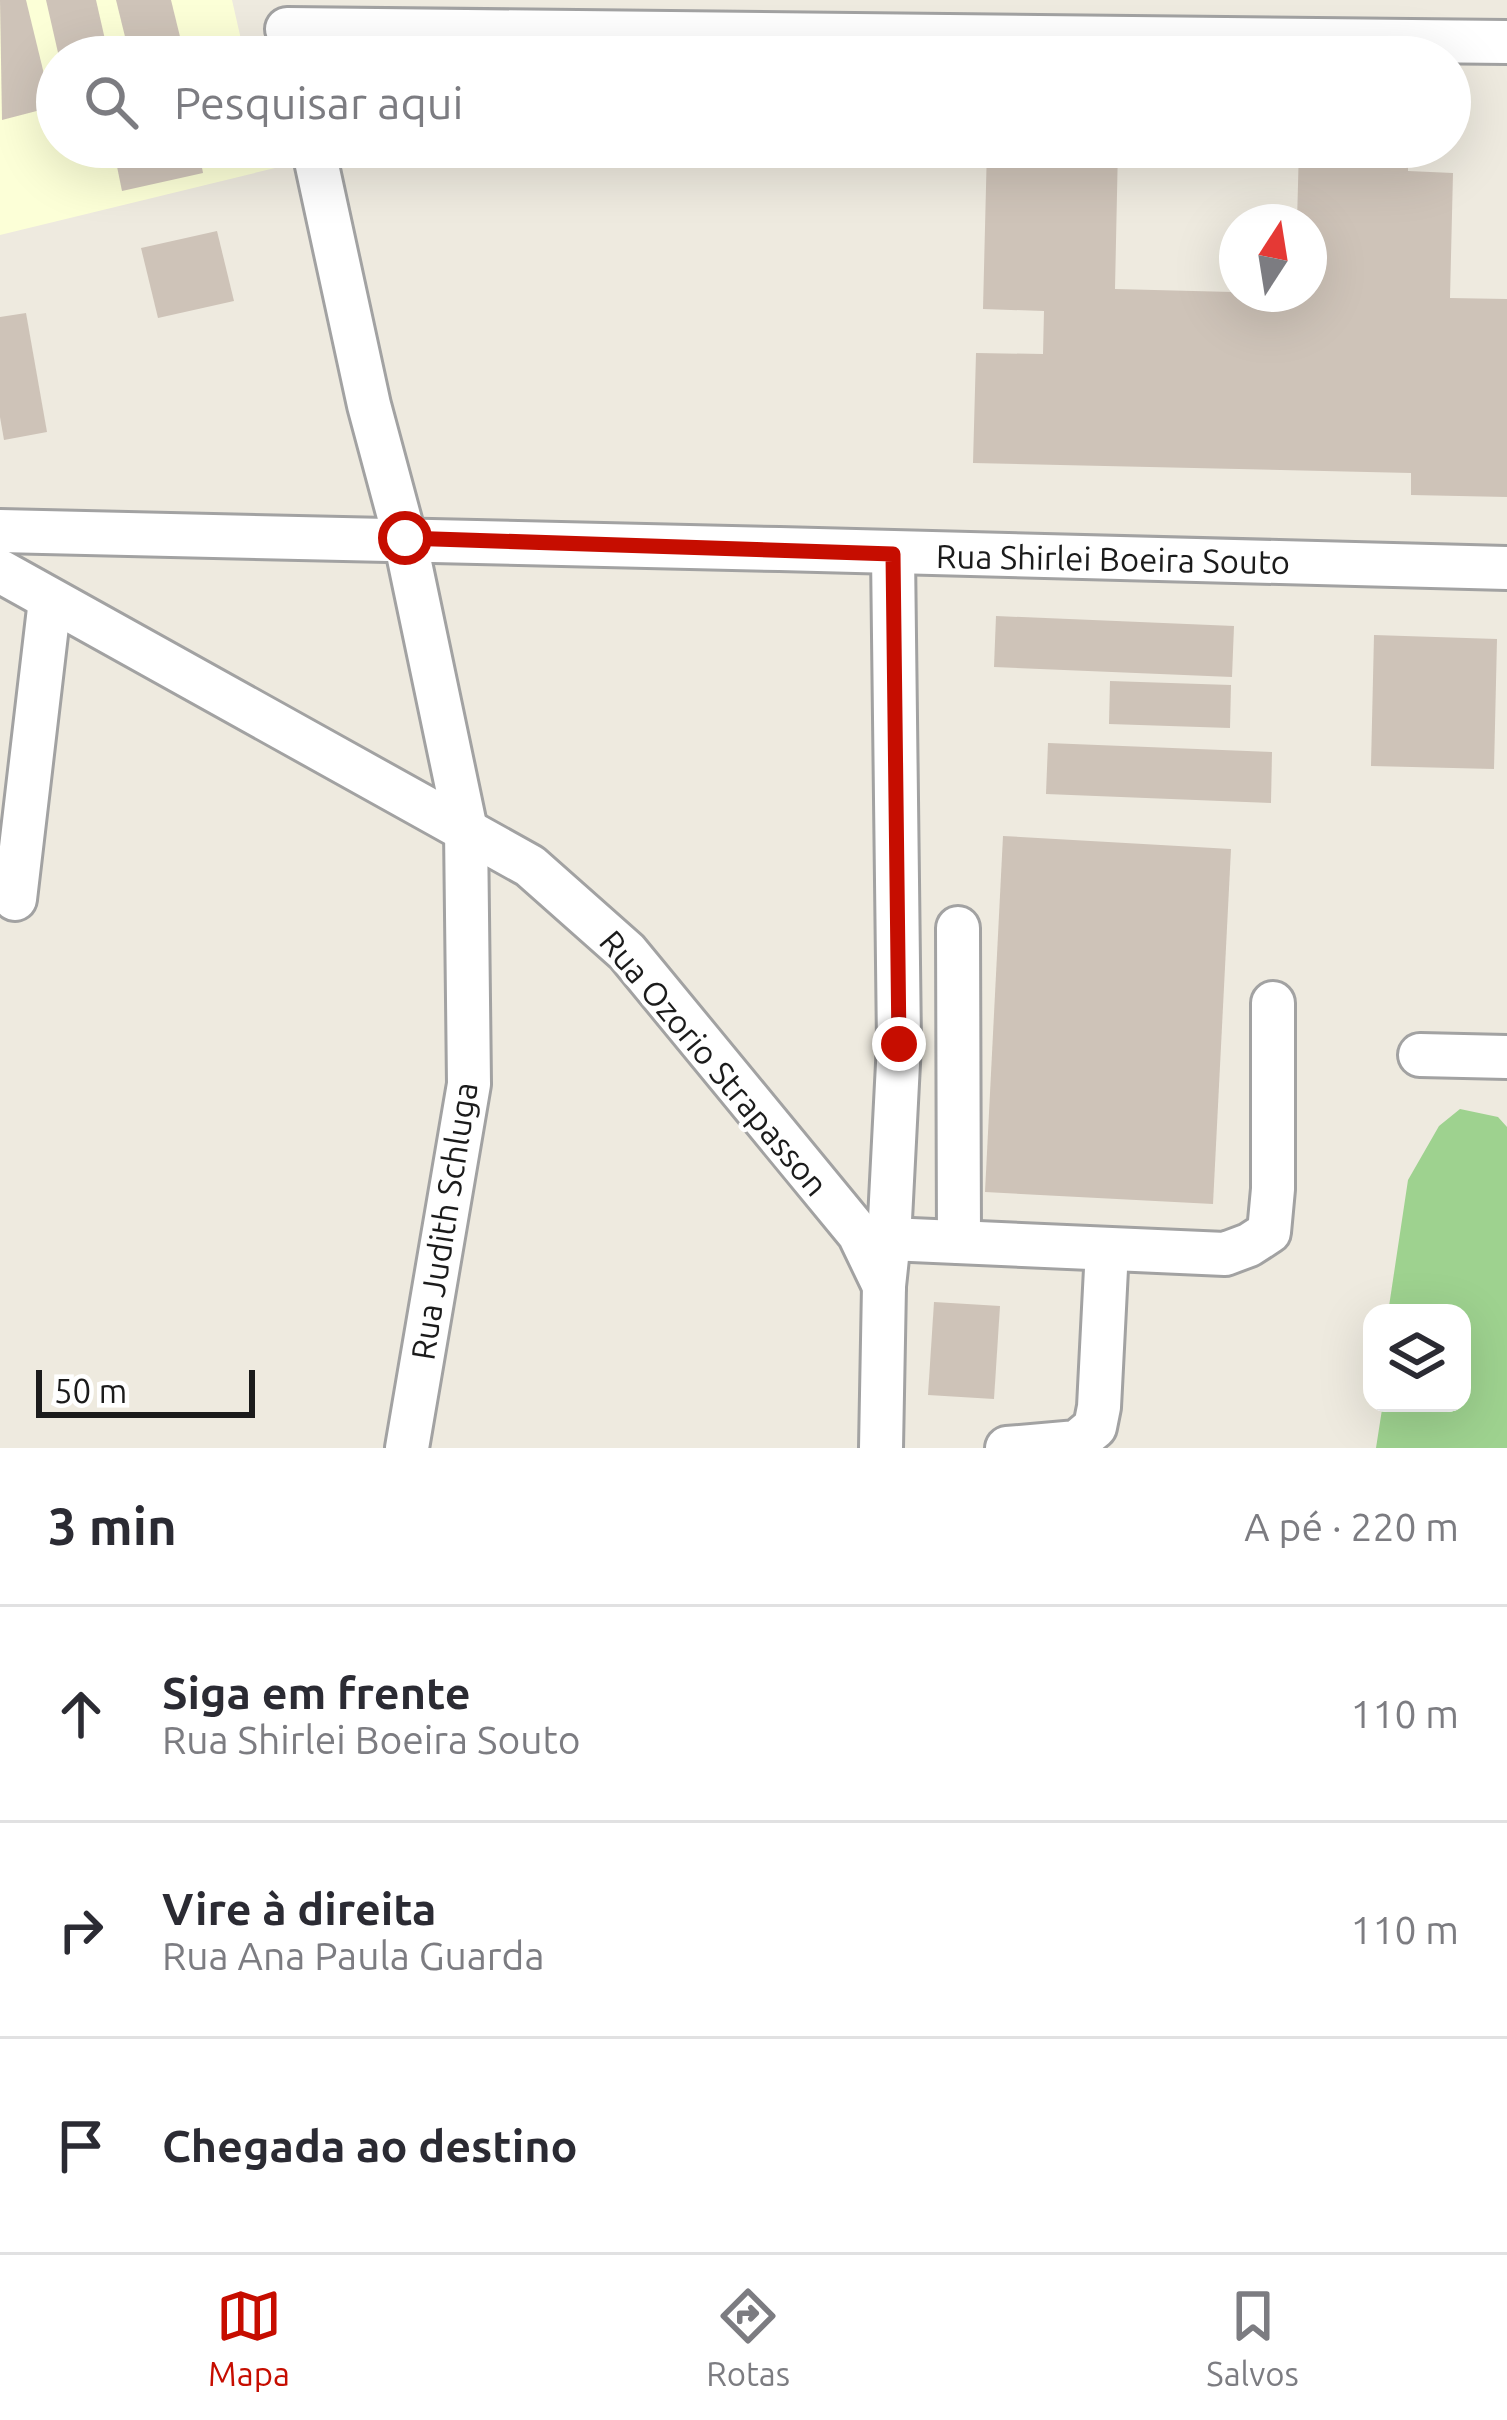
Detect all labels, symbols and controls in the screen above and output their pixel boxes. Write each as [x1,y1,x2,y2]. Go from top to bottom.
search box [36,36,1471,168]
icon: search [78,69,144,135]
text: Pesquisar aqui [174,77,463,128]
north arrow [1219,204,1327,312]
route start [378,511,432,565]
street label: Rua Shirlei Boeira Souto [936,537,1290,580]
street label: Rua Ozorio Strapasson [593,923,836,1202]
route end [872,1017,926,1071]
street label: Rua Judith Schluga [403,1079,484,1362]
map controls [1363,1304,1471,1412]
button: layers [1363,1304,1471,1412]
scale bar [36,1364,255,1417]
text: 50 m [54,1372,127,1409]
text: 3 min [48,1497,177,1555]
text: A pé · 220 m [1244,1505,1459,1548]
text: Siga em frente [162,1667,471,1718]
icon: ahead [48,1681,114,1747]
text: 110 m [1350,1692,1459,1735]
text: Rua Shirlei Boeira Souto [162,1718,581,1761]
text: Vire à direita [162,1883,437,1934]
icon: right [48,1897,114,1963]
text: 110 m [1350,1908,1459,1951]
text: Rua Ana Paula Guarda [162,1934,544,1977]
icon: arrive [48,2113,114,2179]
text: Chegada ao destino [162,2120,578,2171]
tab: Mapa [208,2283,290,2392]
tab: Rotas [706,2283,790,2392]
tab: Salvos [1206,2283,1299,2392]

